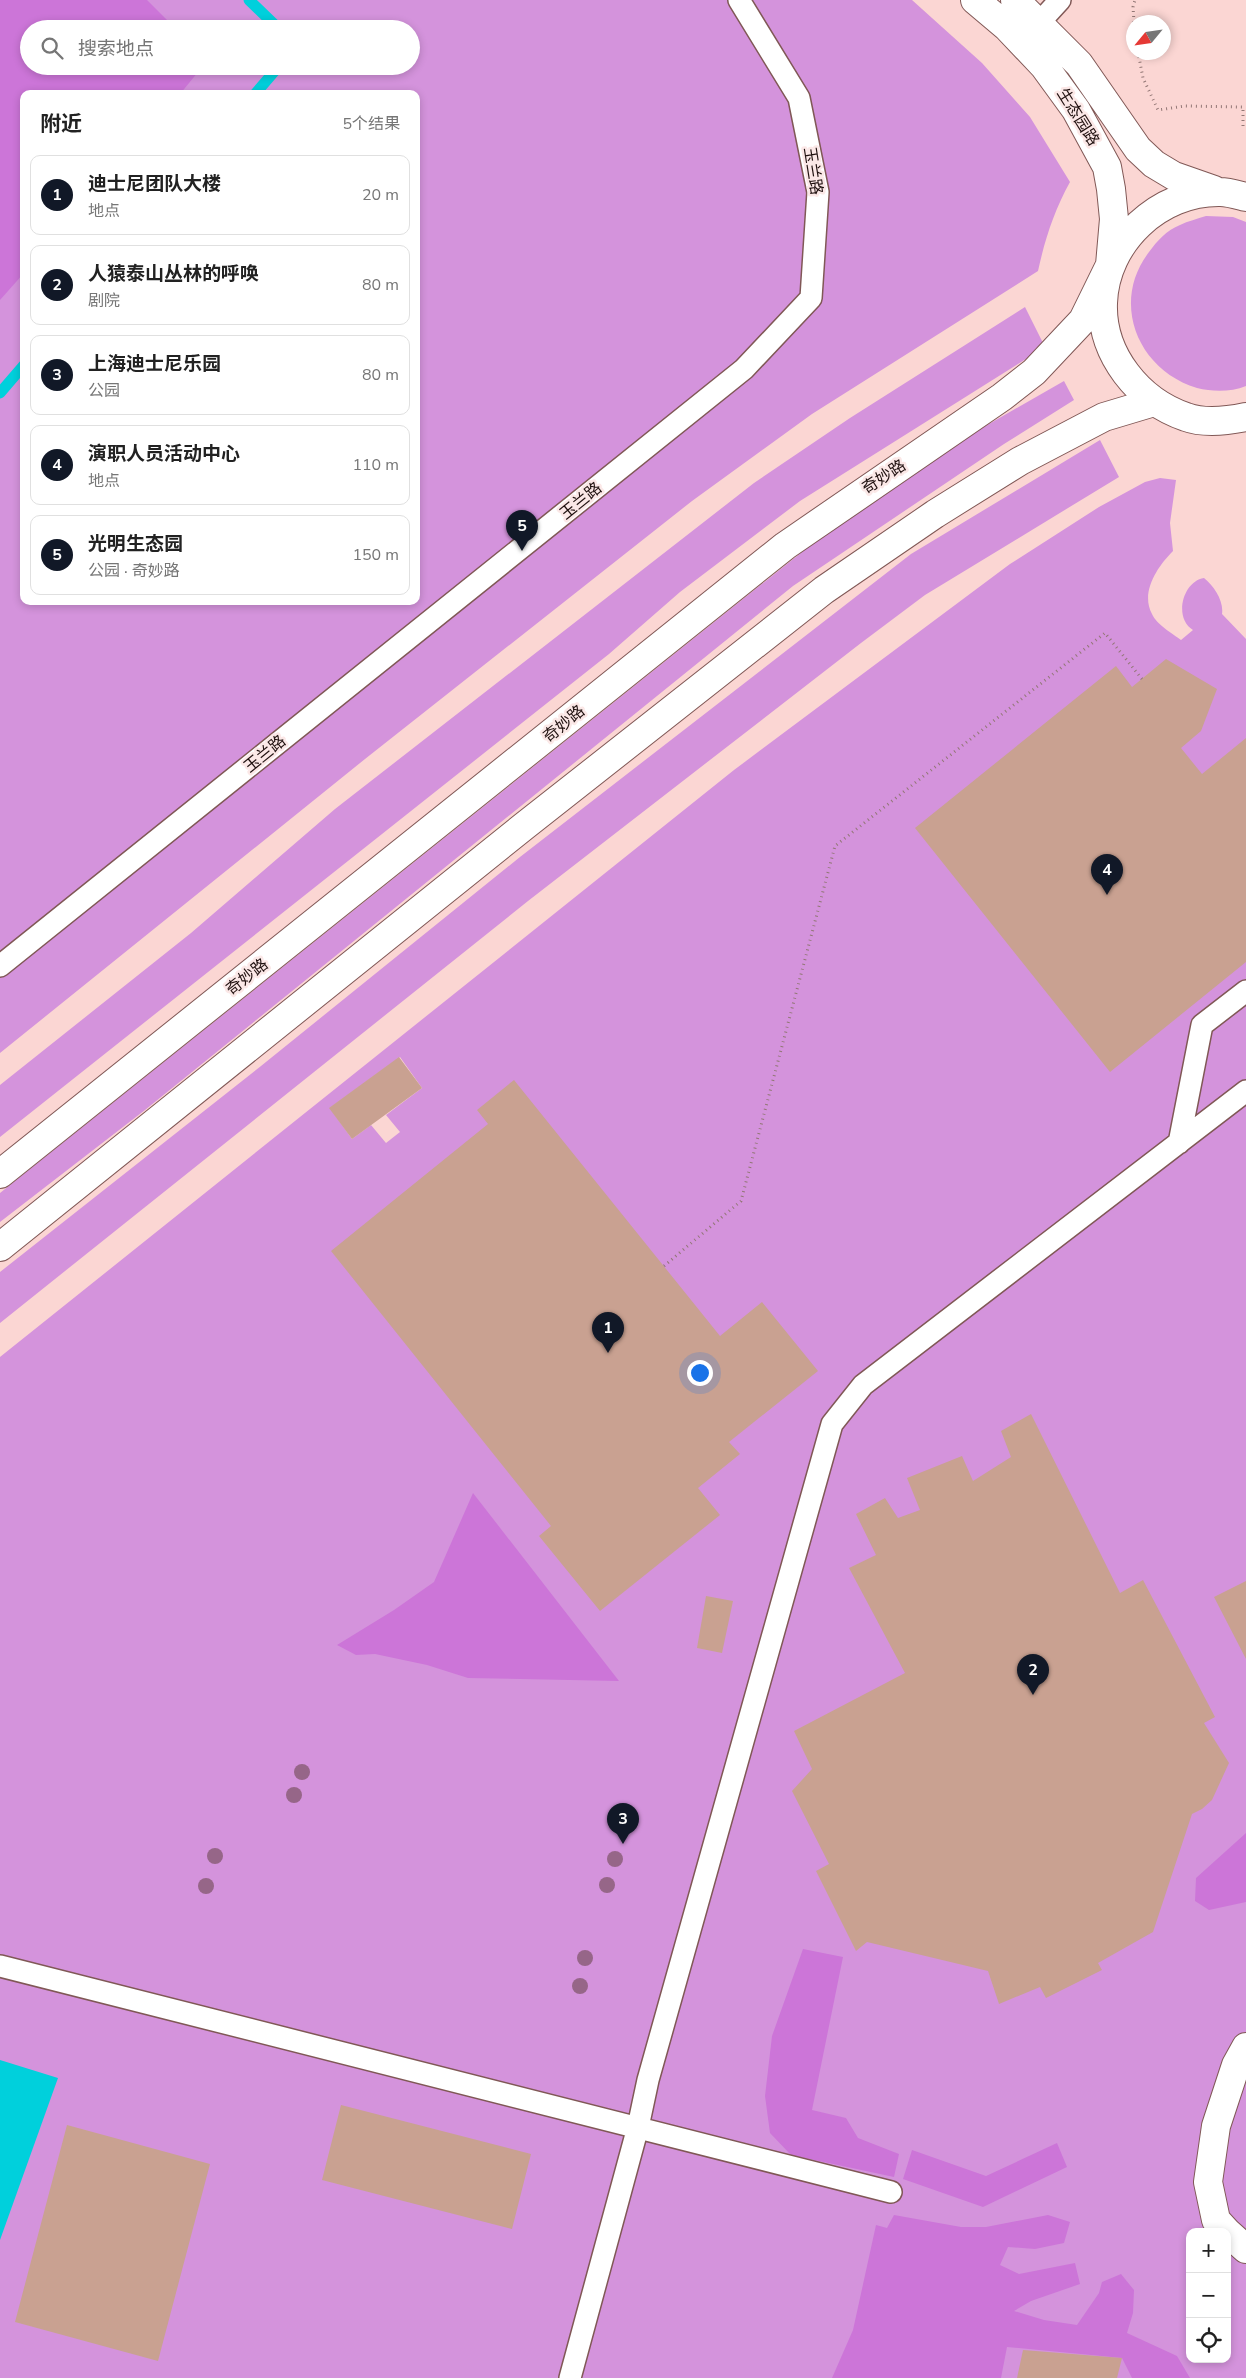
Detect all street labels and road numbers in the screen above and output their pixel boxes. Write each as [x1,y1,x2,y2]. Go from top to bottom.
street label: 生态园路 [1052,84,1104,150]
street label: 玉兰路 [798,146,828,196]
street label: 奇妙路 [858,455,910,499]
street label: 玉兰路 [555,477,607,525]
street label: 奇妙路 [538,700,590,748]
street label: 玉兰路 [239,730,291,778]
street label: 奇妙路 [221,954,273,1000]

